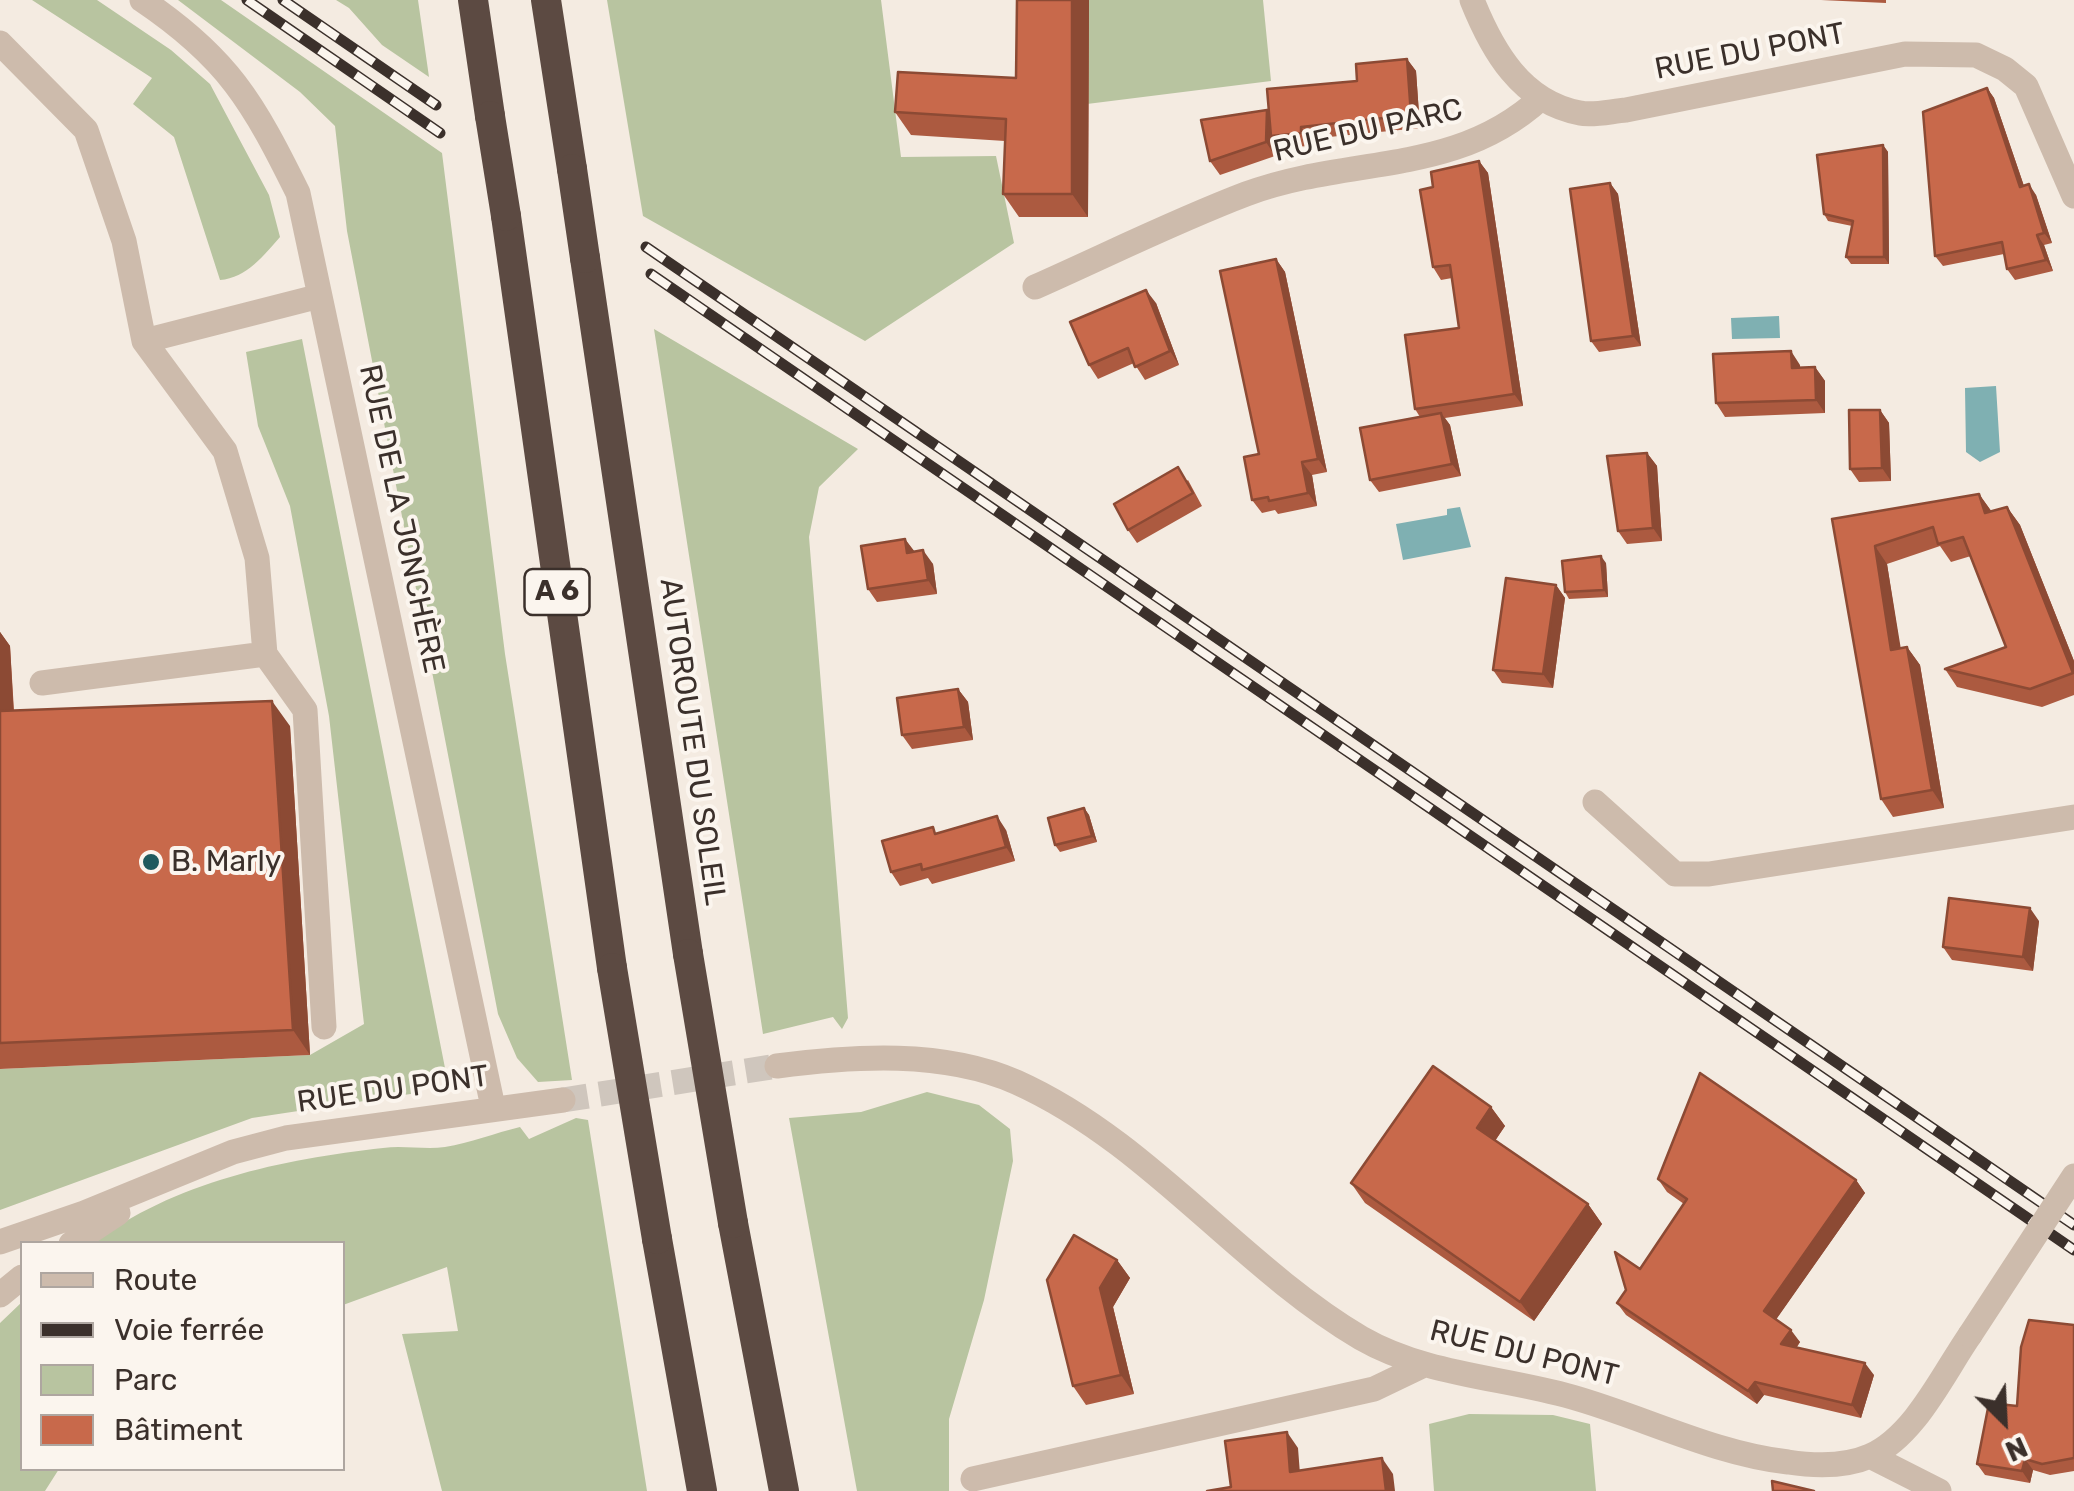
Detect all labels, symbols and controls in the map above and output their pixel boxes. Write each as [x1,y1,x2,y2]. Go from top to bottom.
street label: RUE DU PONT [1652,16,1848,88]
street label: RUE DU PARC [1270,92,1466,170]
street label: RUE DE LA JONCHÈRE [351,362,451,676]
road number: A 6 [524,569,590,615]
street label: AUTOROUTE DU SOLEIL [651,576,733,908]
place label: B. Marly [171,844,281,880]
marker: B. Marly [140,851,162,873]
street label: RUE DU PONT [295,1059,491,1121]
legend [20,1241,345,1471]
text: Route [114,1262,197,1298]
text: Voie ferrée [114,1312,264,1348]
street label: RUE DU PONT [1426,1313,1622,1395]
text: Parc [114,1362,177,1398]
north arrow [1954,1371,2054,1471]
text: Bâtiment [114,1412,243,1448]
text: N [2001,1430,2032,1468]

